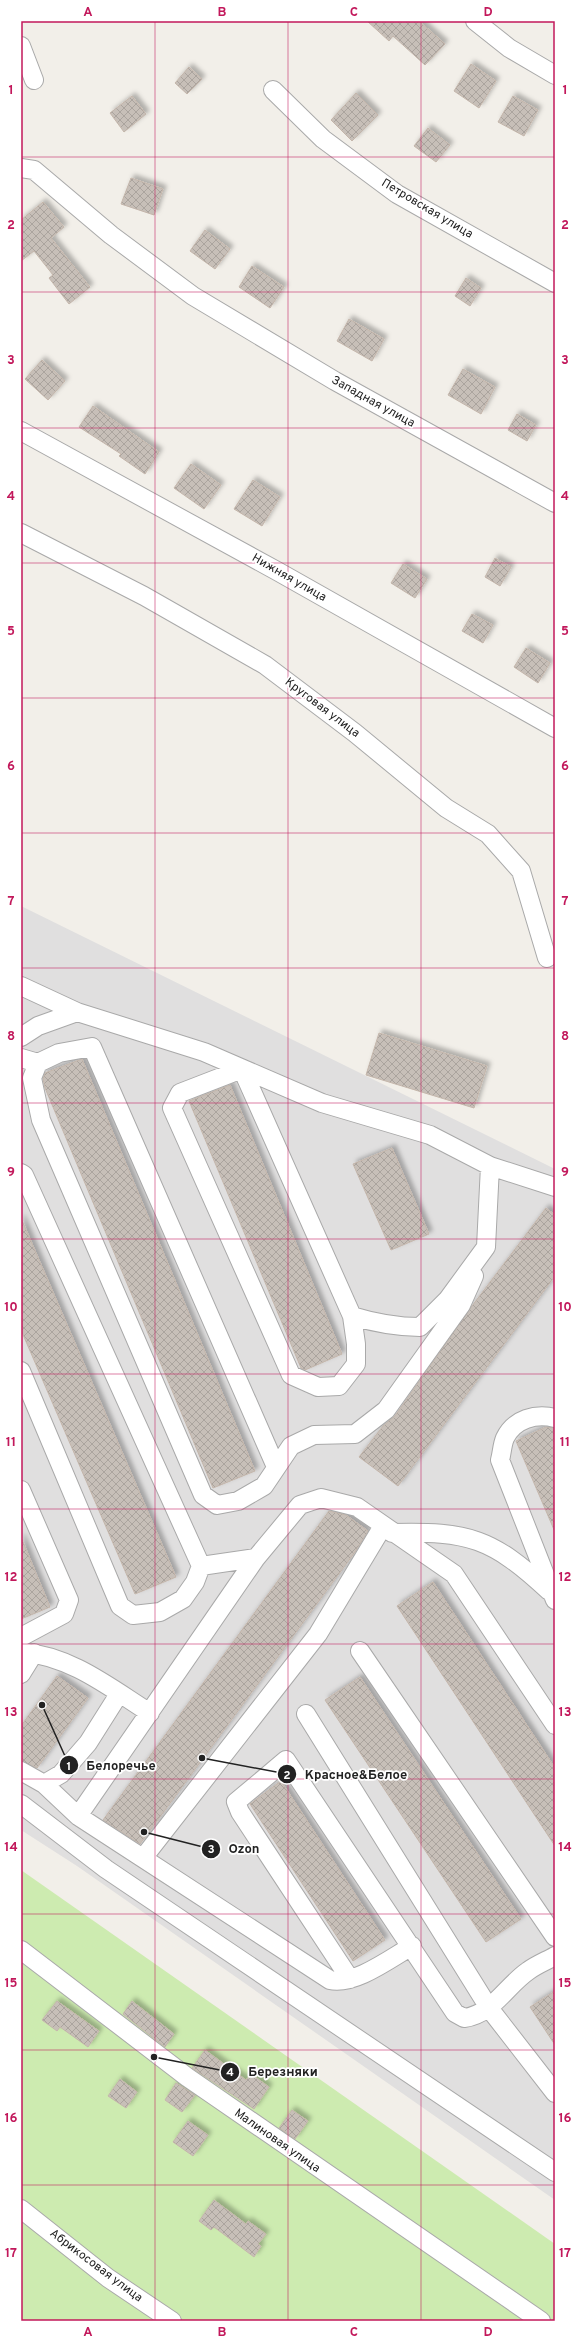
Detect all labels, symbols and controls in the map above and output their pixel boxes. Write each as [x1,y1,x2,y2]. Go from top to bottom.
text: A [83,5,93,21]
text: B [218,5,227,21]
text: C [350,5,358,21]
text: D [483,5,493,21]
text: 1 [8,83,14,99]
text: 1 [562,83,568,99]
street label: Петровская улица [378,175,476,243]
text: 2 [7,218,15,234]
text: 2 [561,218,569,234]
text: 3 [7,353,15,369]
text: 3 [561,353,569,369]
street label: Западная улица [328,372,418,432]
text: 4 [7,489,15,505]
text: 4 [561,489,569,505]
street label: Нижняя улица [249,550,329,606]
text: 5 [7,624,15,640]
text: 5 [561,624,569,640]
street label: Круговая улица [281,674,363,742]
text: 6 [7,759,15,775]
text: 6 [561,759,569,775]
text: 7 [8,894,15,910]
text: 7 [562,894,569,910]
text: 8 [7,1029,15,1045]
text: 8 [561,1029,569,1045]
text: 9 [7,1165,15,1181]
text: 9 [561,1165,569,1181]
text: 10 [4,1300,18,1316]
text: 10 [558,1300,572,1316]
text: 11 [6,1435,16,1451]
text: 11 [560,1435,570,1451]
text: 12 [4,1570,18,1586]
text: 12 [558,1570,572,1586]
text: 13 [5,1705,18,1721]
text: 13 [559,1705,572,1721]
callout: Белоречье [59,1753,164,1778]
text: 1 [67,1759,71,1775]
text: Белоречье [86,1759,156,1775]
callout: Красное&Белое [277,1762,415,1787]
text: 2 [283,1768,291,1784]
text: Красное&Белое [305,1768,407,1784]
callout: Ozon [201,1836,268,1861]
text: 14 [4,1840,18,1856]
text: 14 [558,1840,572,1856]
text: 3 [207,1842,215,1858]
text: Ozon [228,1842,260,1858]
text: 15 [4,1976,18,1992]
text: 15 [558,1976,572,1992]
callout: Березняки [220,2059,325,2084]
text: 4 [226,2065,234,2081]
text: Березняки [248,2065,318,2081]
street label: Малиновая улица [231,2105,323,2177]
text: 16 [4,2111,18,2127]
text: 16 [558,2111,572,2127]
street label: Абрикосовая улица [46,2226,146,2306]
text: 17 [5,2246,17,2262]
text: 17 [559,2246,571,2262]
text: A [83,2325,93,2341]
text: B [218,2325,227,2341]
text: C [350,2325,358,2341]
text: D [483,2325,493,2341]

